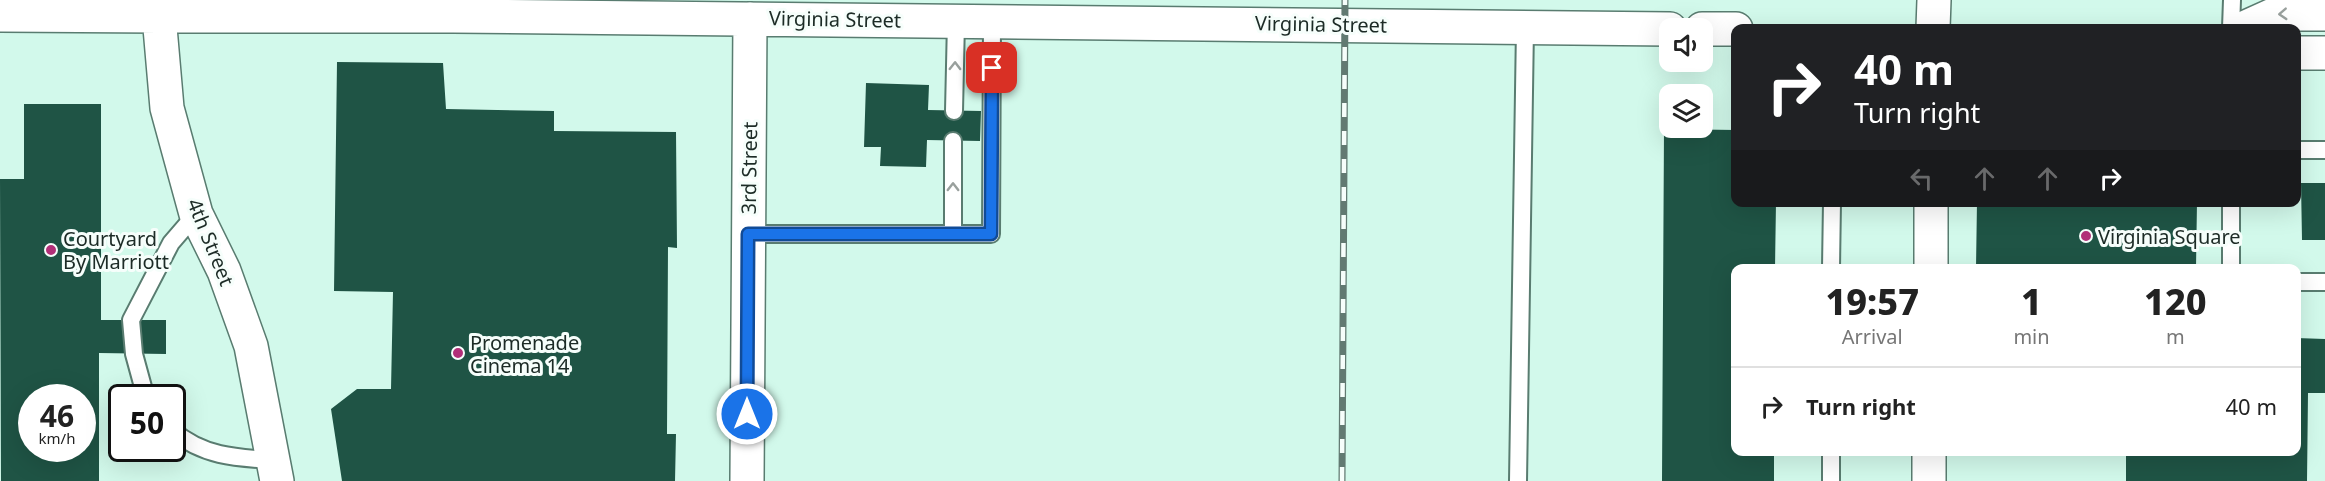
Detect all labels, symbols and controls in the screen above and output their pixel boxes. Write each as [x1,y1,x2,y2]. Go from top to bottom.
street label: Virginia Street [769,4,901,34]
one-way arrow [2278,8,2287,21]
street label: Virginia Street [1255,9,1387,39]
map controls [1659,18,1713,138]
button: sound [1659,18,1713,72]
text: 40 m [1854,40,1954,97]
pin [966,42,1017,93]
icon: right [1755,48,1833,126]
icon: arrive [975,51,1008,84]
one-way arrow [949,61,961,70]
button: layers [1659,84,1713,138]
text: Turn right [1854,94,1980,131]
street label: 3rd Street [735,121,763,215]
icon: left [1905,162,1938,195]
icon: ahead [1968,162,2001,195]
icon: ahead [2031,162,2064,195]
icon: right [2094,162,2127,195]
one-way arrow [947,183,959,192]
street label: 4th Street [181,194,241,290]
place label: Virginia Square [2098,223,2241,250]
place label: Courtyard By Marriott [63,225,169,275]
marker: Virginia Square [2079,229,2093,243]
marker: Courtyard By Marriott [44,243,58,257]
text: 19:57 [1825,277,1919,326]
text: 1 [2021,277,2042,326]
text: 120 [2144,277,2207,326]
text: Arrival [1842,323,1903,350]
text: min [2013,323,2050,350]
text: m [2166,323,2185,350]
place label: Promenade Cinema 14 [470,329,579,379]
marker: Promenade Cinema 14 [451,346,465,360]
position arrow [715,382,779,446]
speed limit sign: 50 [108,384,186,462]
icon: right [1755,390,1788,423]
text: Turn right [1806,391,1916,421]
text: 40 m [2226,391,2277,421]
text: 46 [40,395,74,436]
text: km/h [39,428,75,448]

